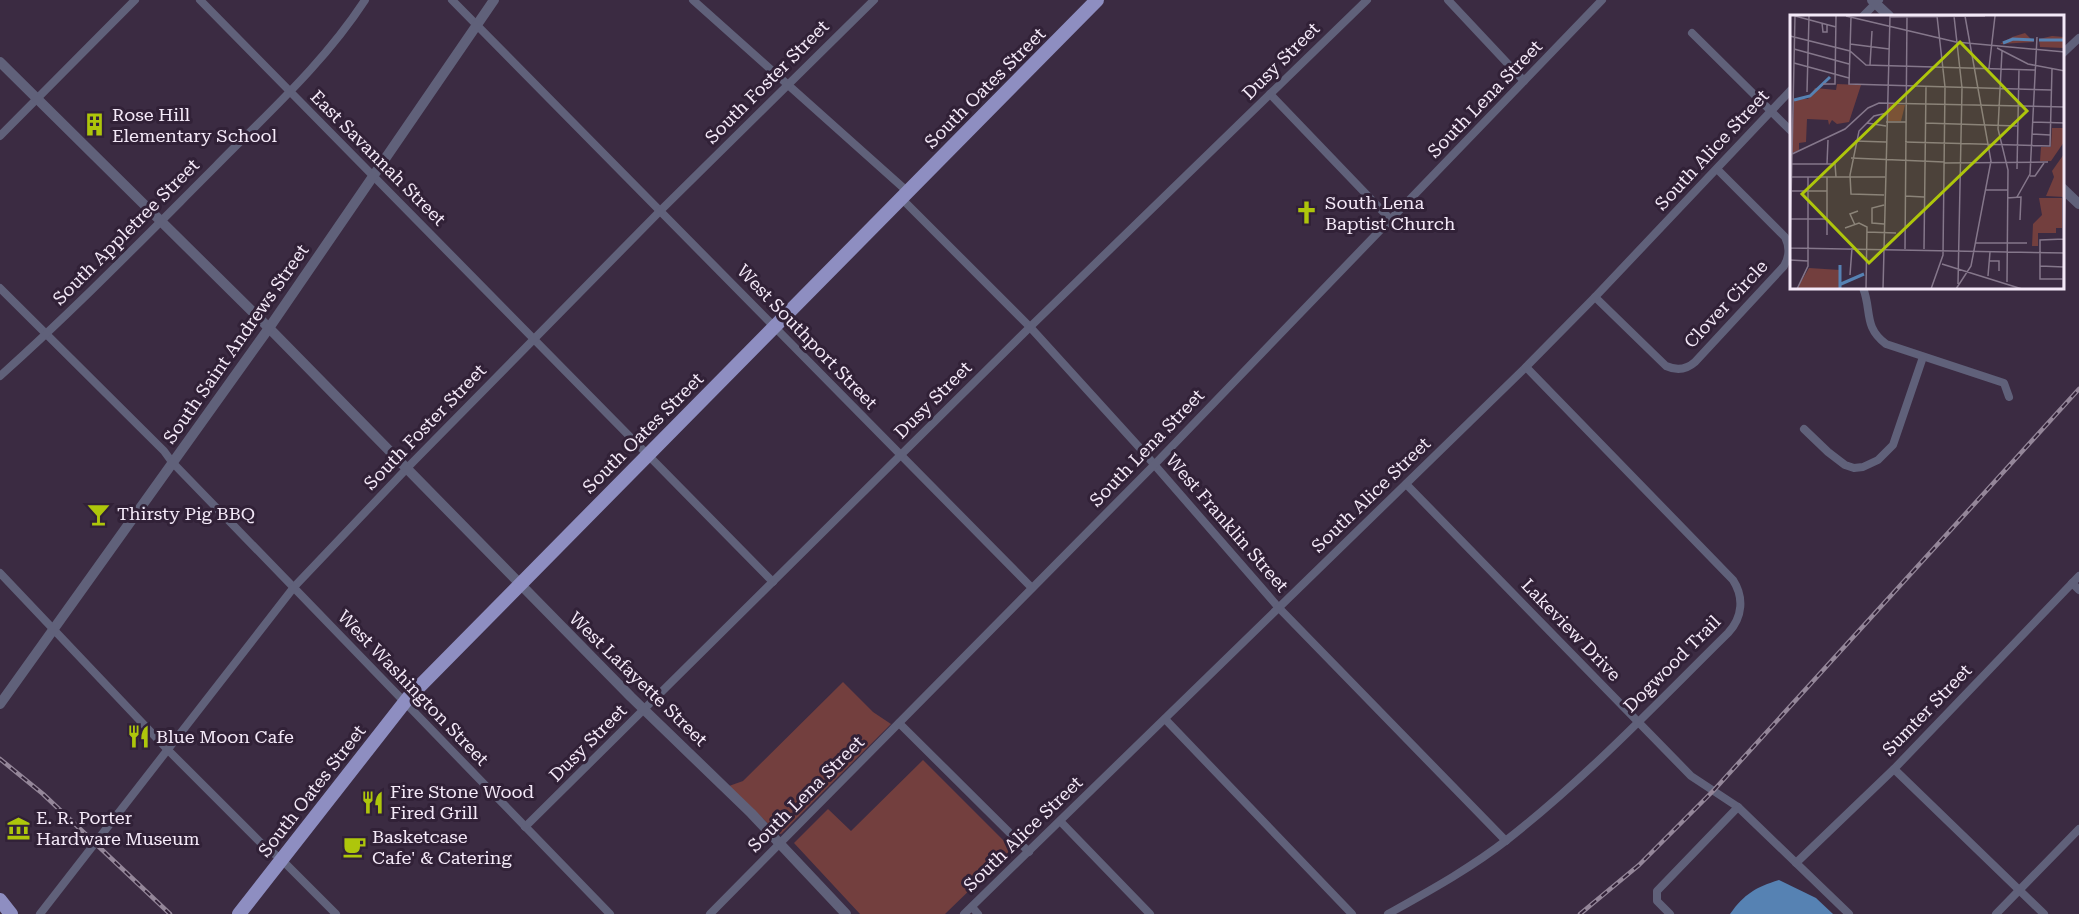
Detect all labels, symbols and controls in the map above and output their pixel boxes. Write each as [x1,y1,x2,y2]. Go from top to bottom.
street label: South Foster Street [700,15,833,148]
inset map [1790,15,2064,290]
street label: Dusy Street [1238,18,1324,104]
street label: South Oates Street [920,23,1049,152]
street label: South Lena Street [1423,35,1546,162]
street label: South Alice Street [1650,85,1773,214]
street label: East Savannah Street [306,86,450,230]
place label: Rose Hill Elementary School [112,104,277,146]
building icon: Rose Hill Elementary School [81,112,107,138]
street label: South Appletree Street [48,154,203,309]
place label: South Lena Baptist Church [1325,192,1456,234]
church icon: South Lena Baptist Church [1294,200,1320,226]
street label: South Saint Andrews Street [159,240,313,447]
street label: Clover Circle [1680,255,1772,352]
street label: West Southport Street [733,260,882,413]
street label: Dusy Street [890,357,976,443]
street label: South Foster Street [359,359,490,494]
street label: South Oates Street [578,368,707,497]
street label: South Lena Street [1085,384,1208,511]
street label: South Alice Street [1307,432,1435,557]
street label: West Franklin Street [1162,449,1293,596]
bar icon: Thirsty Pig BBQ [86,501,112,527]
place label: Thirsty Pig BBQ [117,503,255,524]
street label: Lakeview Drive [1517,574,1626,685]
street label: West Washington Street [334,606,493,770]
street label: West Lafayette Street [565,607,712,750]
street label: Dogwood Trail [1619,611,1725,716]
street label: Sumter Street [1878,659,1976,760]
street label: Dusy Street [545,700,631,786]
street label: South Oates Street [254,720,370,861]
restaurant icon: Blue Moon Cafe [125,724,151,750]
place label: Blue Moon Cafe [156,726,294,747]
street label: South Lena Street [743,731,868,856]
street label: South Alice Street [959,771,1087,896]
place label: Fire Stone Wood Fired Grill [390,781,535,823]
restaurant icon: Fire Stone Wood Fired Grill [359,789,385,815]
place label: E. R. Porter Hardware Museum [36,807,200,849]
museum icon: E. R. Porter Hardware Museum [5,815,31,841]
place label: Basketcase Cafe' & Catering [372,826,512,868]
cafe icon: Basketcase Cafe' & Catering [341,834,367,860]

